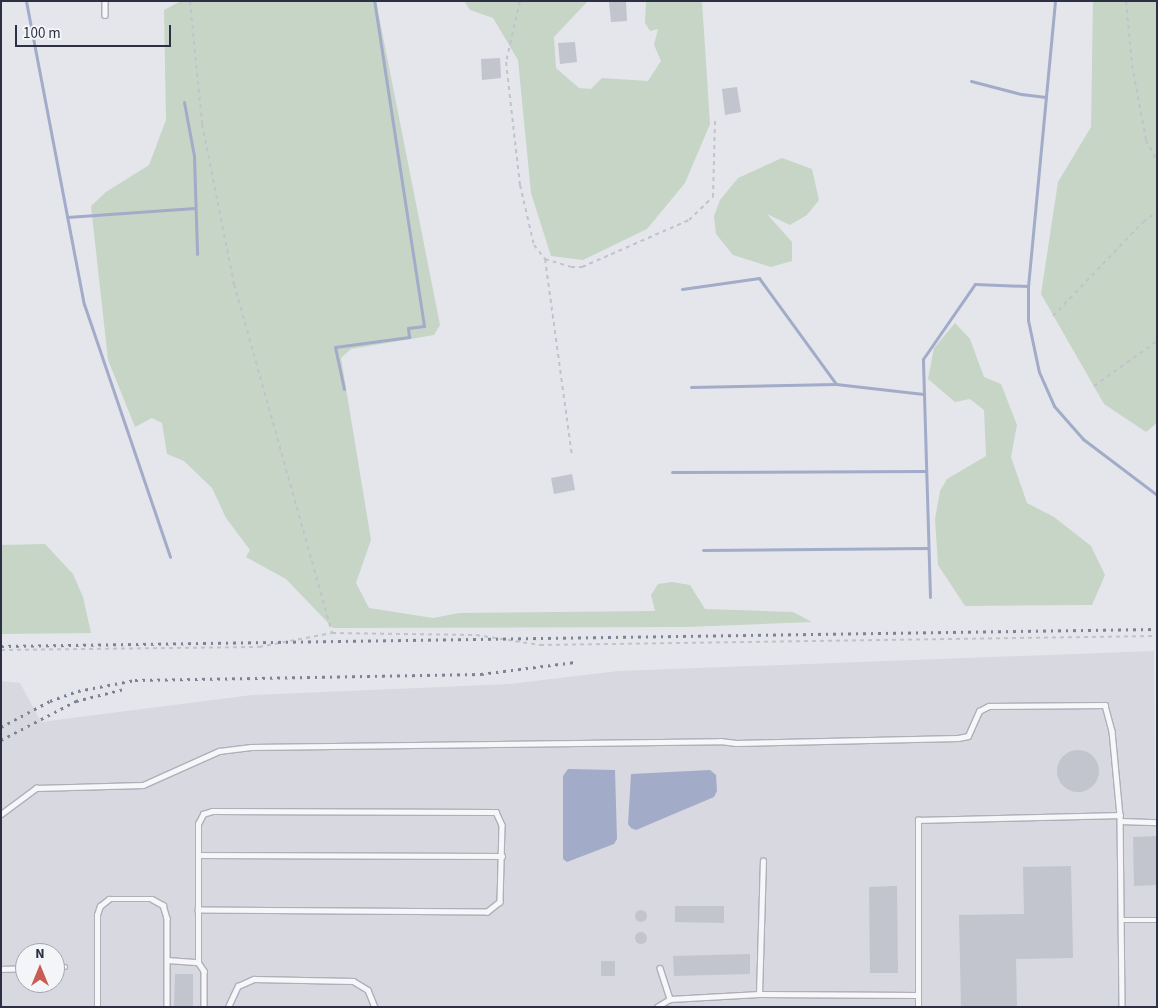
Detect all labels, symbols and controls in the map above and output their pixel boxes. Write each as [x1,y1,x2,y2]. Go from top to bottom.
scale bar [18,15,174,47]
text: 100 m [23,23,61,44]
north arrow [15,943,65,993]
text: N [35,944,45,964]

